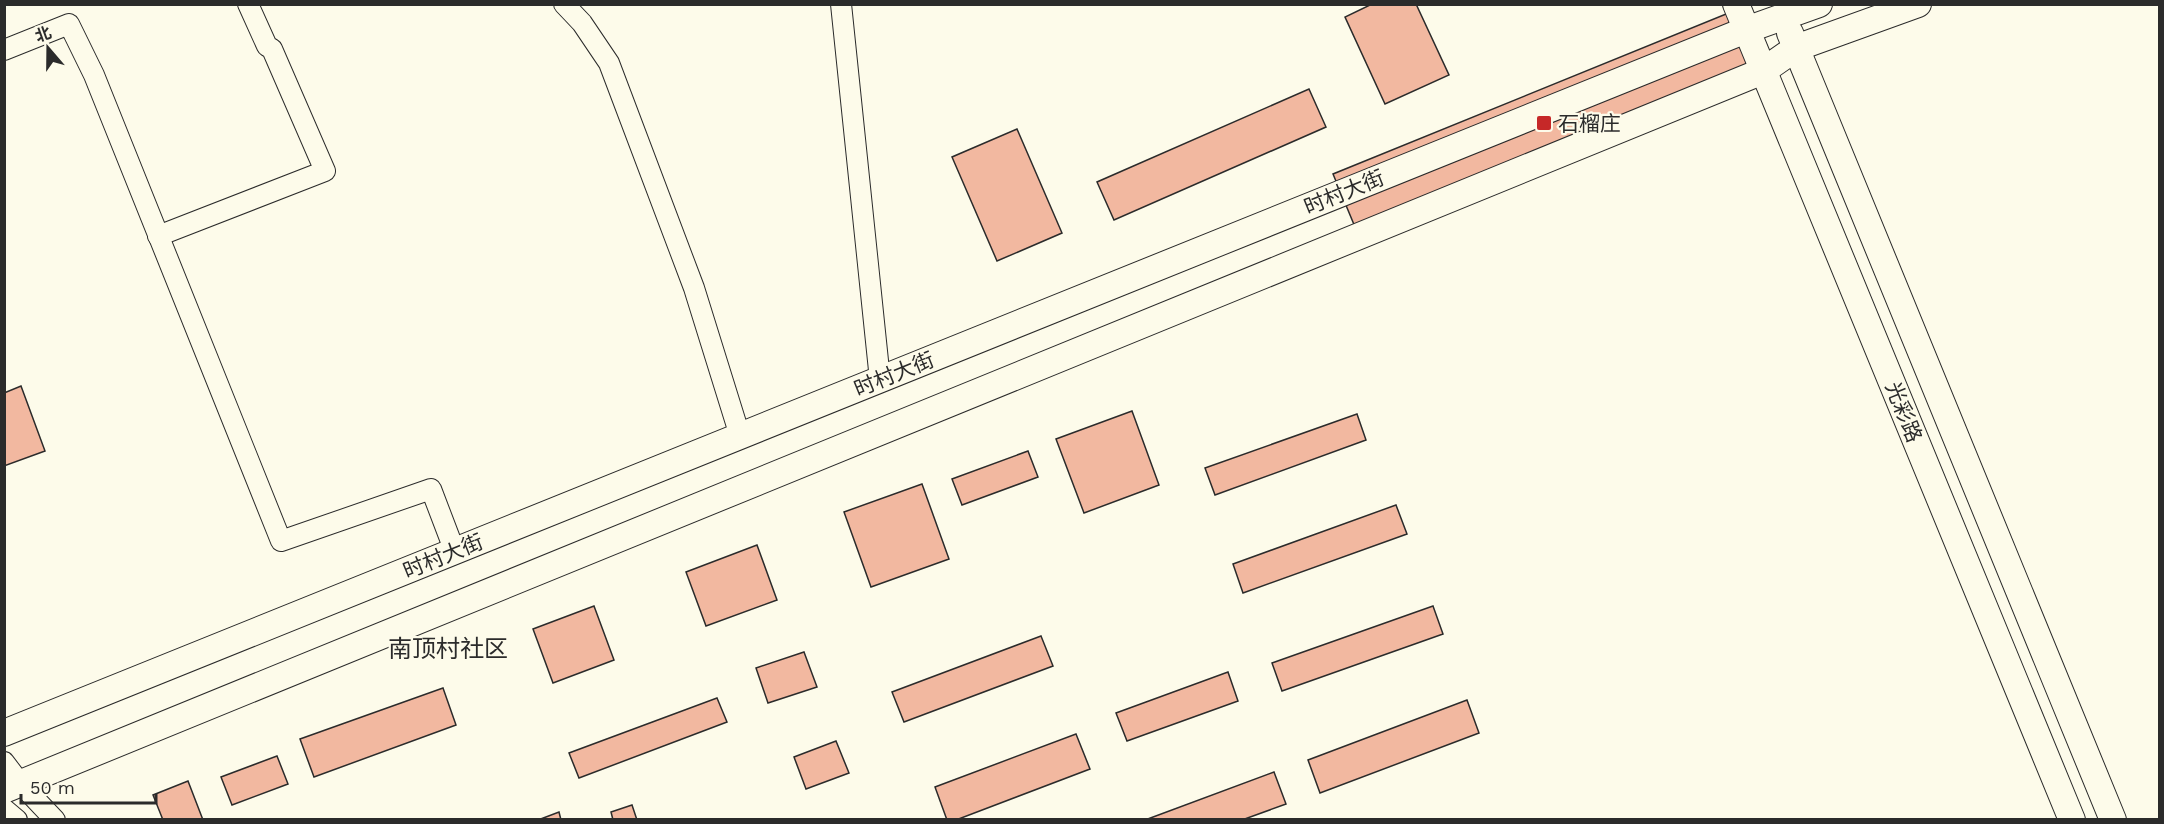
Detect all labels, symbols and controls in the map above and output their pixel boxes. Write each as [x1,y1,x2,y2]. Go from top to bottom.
north arrow [18,18,78,78]
text: 北 [32,23,54,46]
place label: 石榴庄 [1558,111,1621,136]
marker: 石榴庄 [1535,114,1553,132]
street label: 时村大街 [1300,165,1388,219]
street label: 时村大街 [850,347,938,401]
street label: 光彩路 [1881,378,1927,446]
street label: 时村大街 [399,529,487,583]
district label: 南顶村社区 [388,635,508,663]
scale bar [21,767,156,805]
text: 50 m [30,777,75,798]

